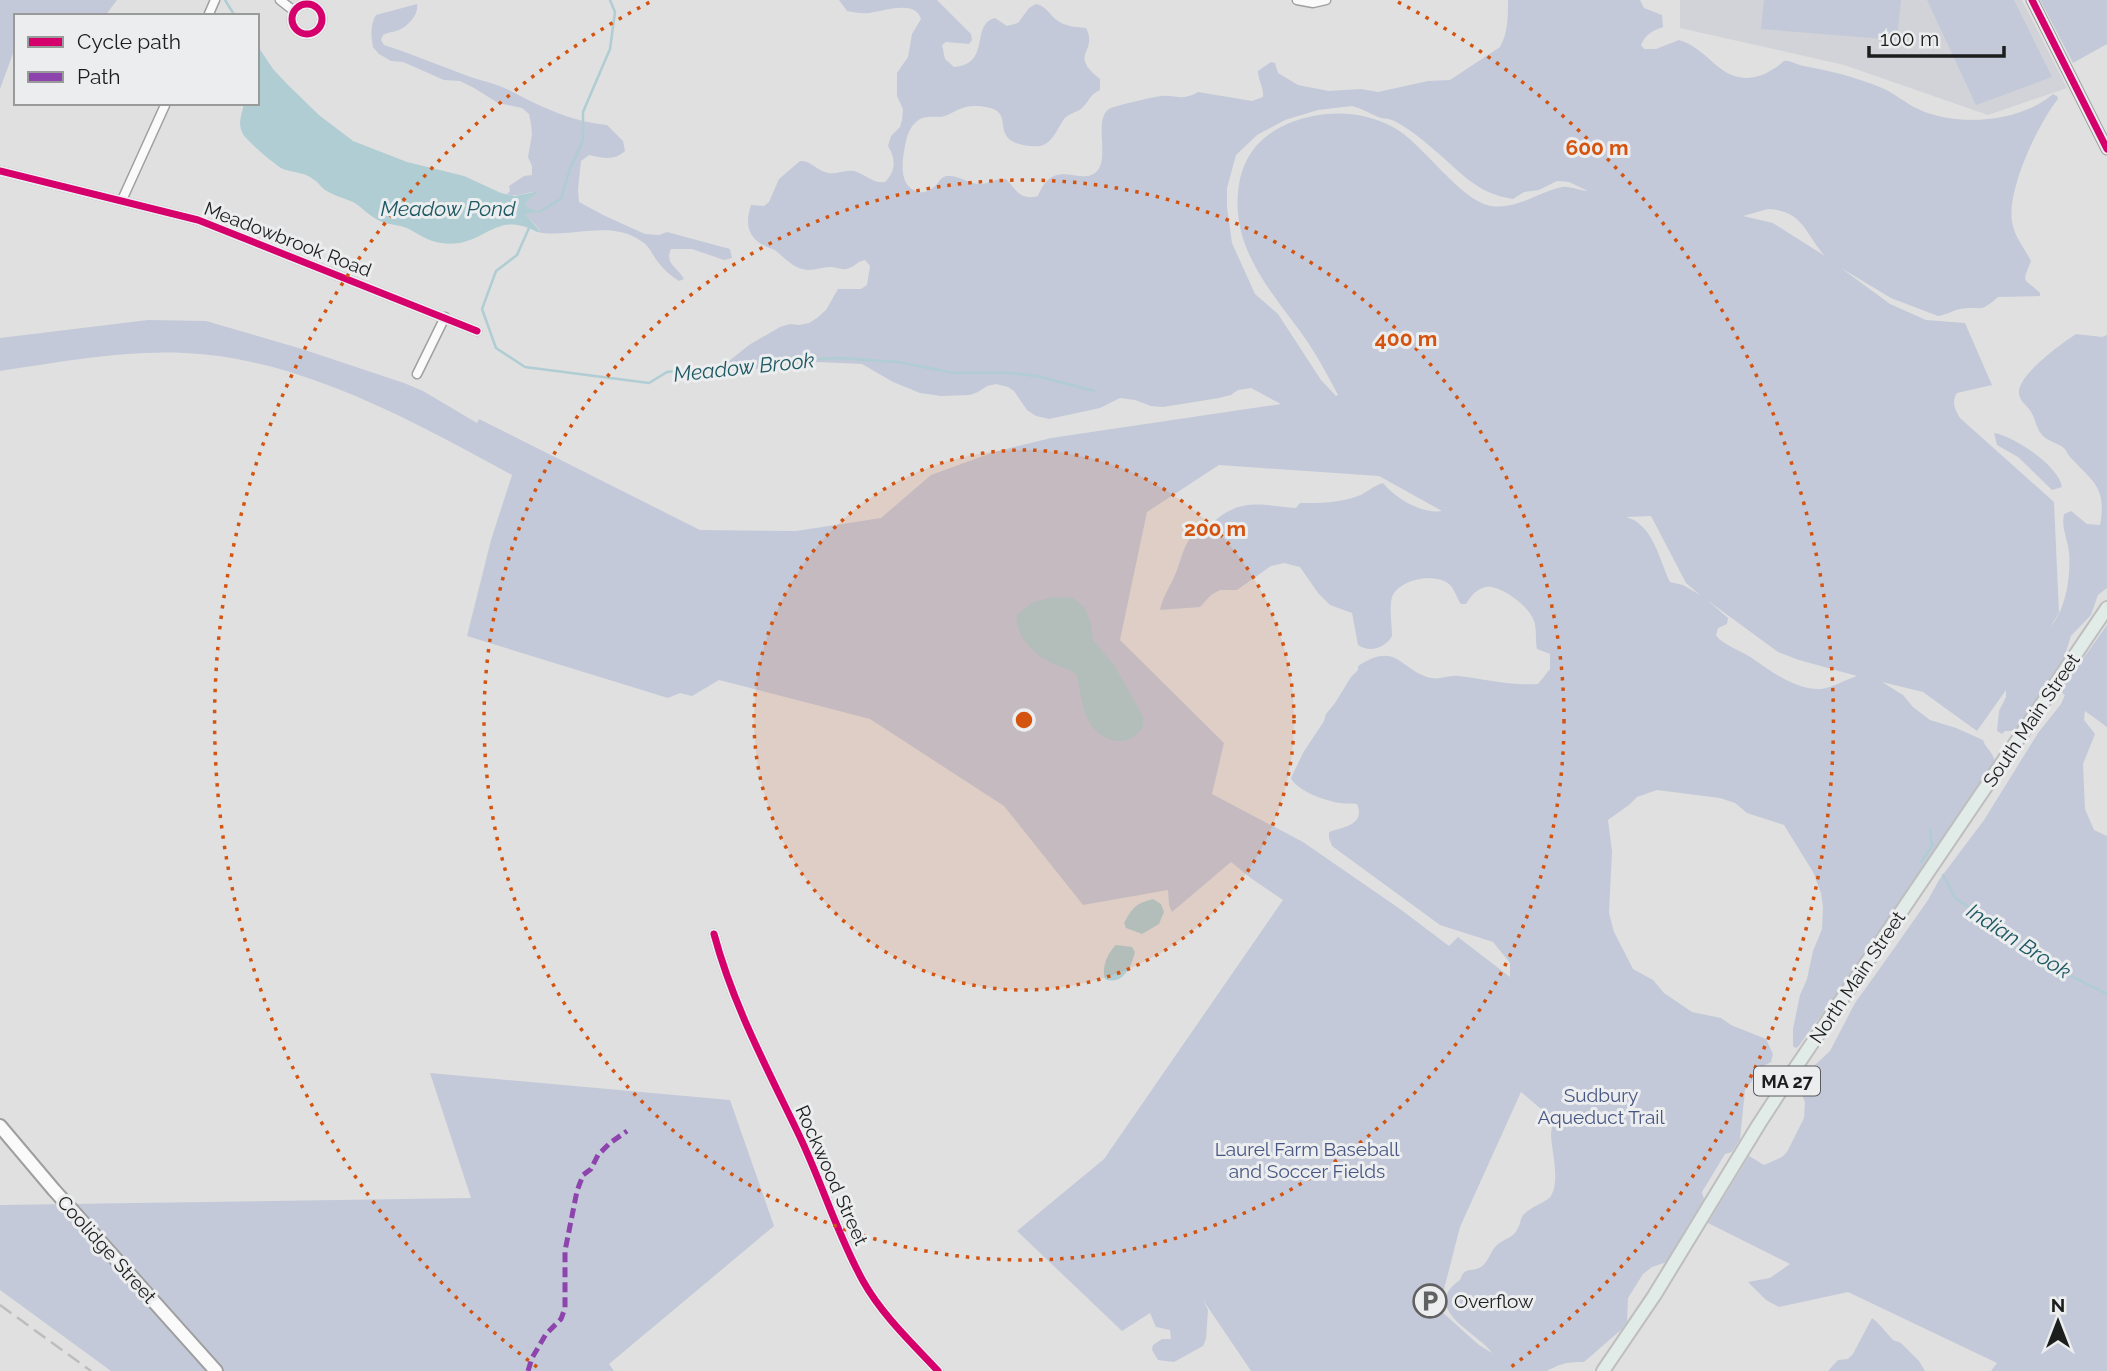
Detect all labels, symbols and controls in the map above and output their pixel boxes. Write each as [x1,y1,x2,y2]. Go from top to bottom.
legend [14,14,259,105]
scale bar [1869,14,2004,58]
text: 100 m [1880,26,1939,51]
text: Cycle path [77,29,181,54]
text: Path [77,64,121,89]
text: 600 m [1565,135,1629,160]
water label: Meadow Pond [381,196,516,221]
street label: Meadowbrook Road [201,197,375,281]
text: 400 m [1375,326,1437,351]
water label: Meadow Brook [672,347,816,387]
text: 200 m [1184,516,1246,541]
street label: South Main Street [1978,649,2084,791]
centre of rings [1012,708,1036,732]
water label: Indian Brook [1962,898,2076,984]
street label: North Main Street [1805,906,1910,1047]
road number: MA 27 [1754,1066,1820,1096]
park label: Sudbury Aqueduct Trail [1537,1084,1665,1128]
street label: Rockwood Street [791,1102,873,1249]
park label: Laurel Farm Baseball and Soccer Fields [1215,1138,1400,1182]
street label: Coolidge Street [53,1191,161,1308]
parking icon: Overflow [1411,1282,1449,1320]
north arrow [2023,1287,2093,1357]
place label: Overflow [1454,1290,1534,1312]
text: N [2051,1294,2065,1316]

